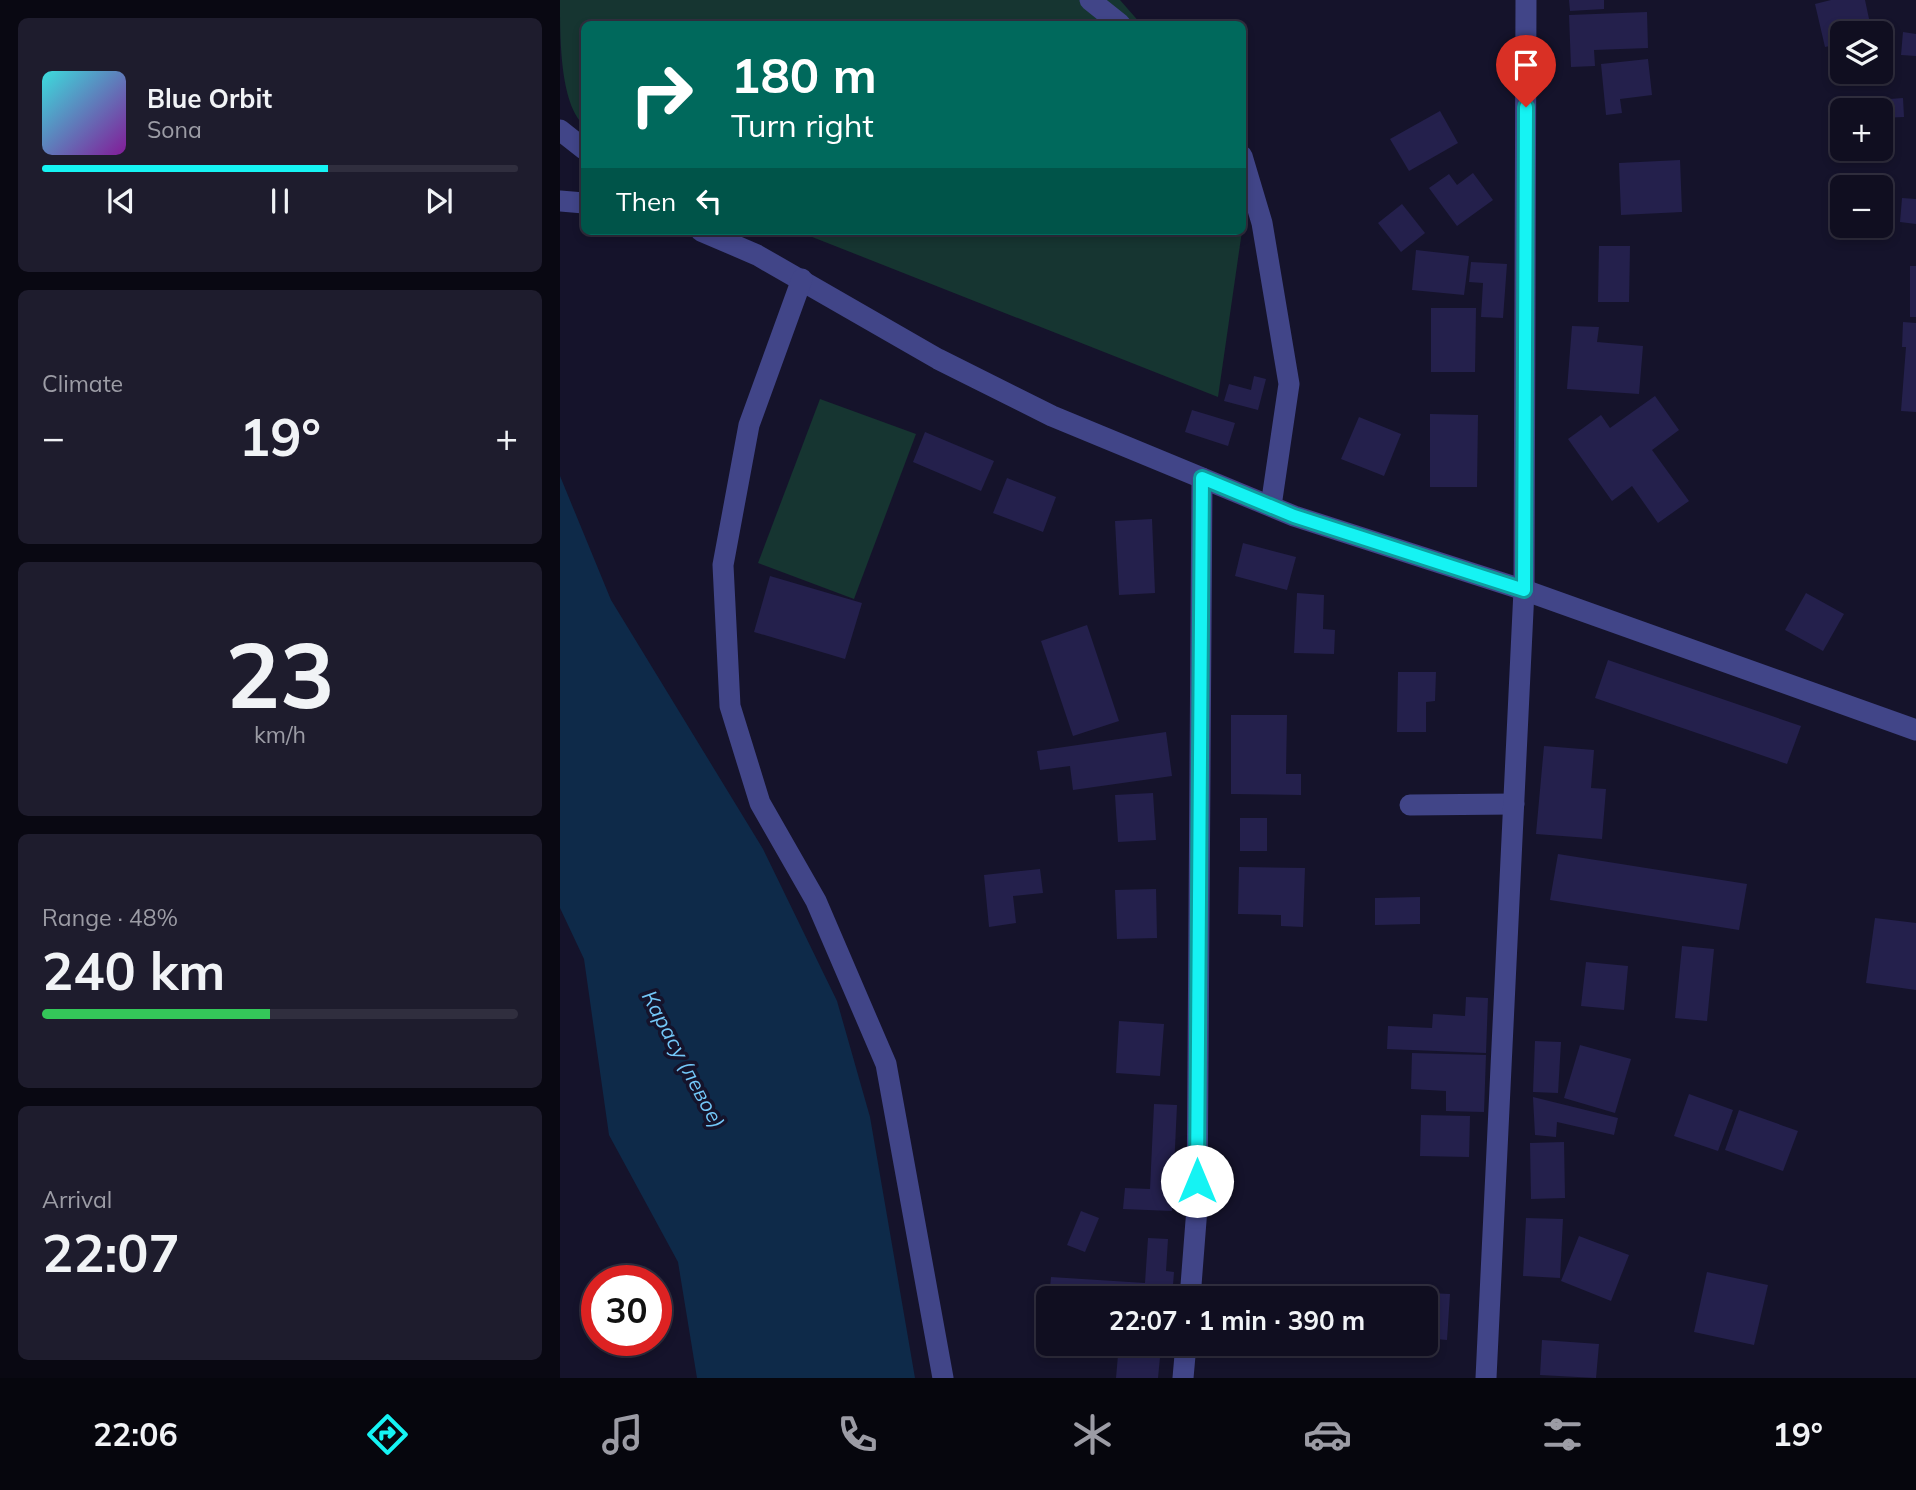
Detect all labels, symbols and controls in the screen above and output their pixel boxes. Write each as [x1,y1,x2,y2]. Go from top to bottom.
map controls [1830,21,1893,238]
button: layers [1830,21,1893,84]
pin [1496,35,1556,107]
text: 180 m [731,44,877,105]
icon: arrive [1507,46,1545,84]
icon: right [616,49,707,140]
text: Blue Orbit [147,82,272,115]
button: + [1830,98,1893,161]
text: Turn right [731,105,874,145]
text: Sona [147,115,202,144]
button: − [1830,175,1893,238]
icon: previous [102,182,140,220]
icon: pause [261,182,299,220]
icon: next [420,182,458,220]
icon: left [690,182,728,220]
text: Then [616,185,676,218]
text: Climate [42,369,123,398]
text: 19° [239,404,321,469]
text: − [42,413,65,461]
text: + [495,413,518,461]
text: 23 [225,617,335,731]
text: km/h [254,720,306,749]
text: Range · 48% [42,903,178,932]
text: 240 km [42,938,225,1003]
water label: Карасу (левое) [637,986,731,1132]
position arrow [1160,1144,1234,1218]
text: Arrival [42,1185,112,1214]
text: 22:07 [42,1220,180,1285]
speed limit sign: 30 [581,1265,672,1356]
text: 22:07 · 1 min · 390 m [1109,1304,1365,1337]
icon: directions [363,1410,412,1459]
icon: music [598,1410,647,1459]
icon: phone [833,1410,882,1459]
icon: climate [1068,1410,1117,1459]
icon: car [1303,1410,1352,1459]
icon: filters [1538,1410,1587,1459]
text: 22:06 [93,1414,178,1454]
text: 19° [1772,1414,1823,1454]

